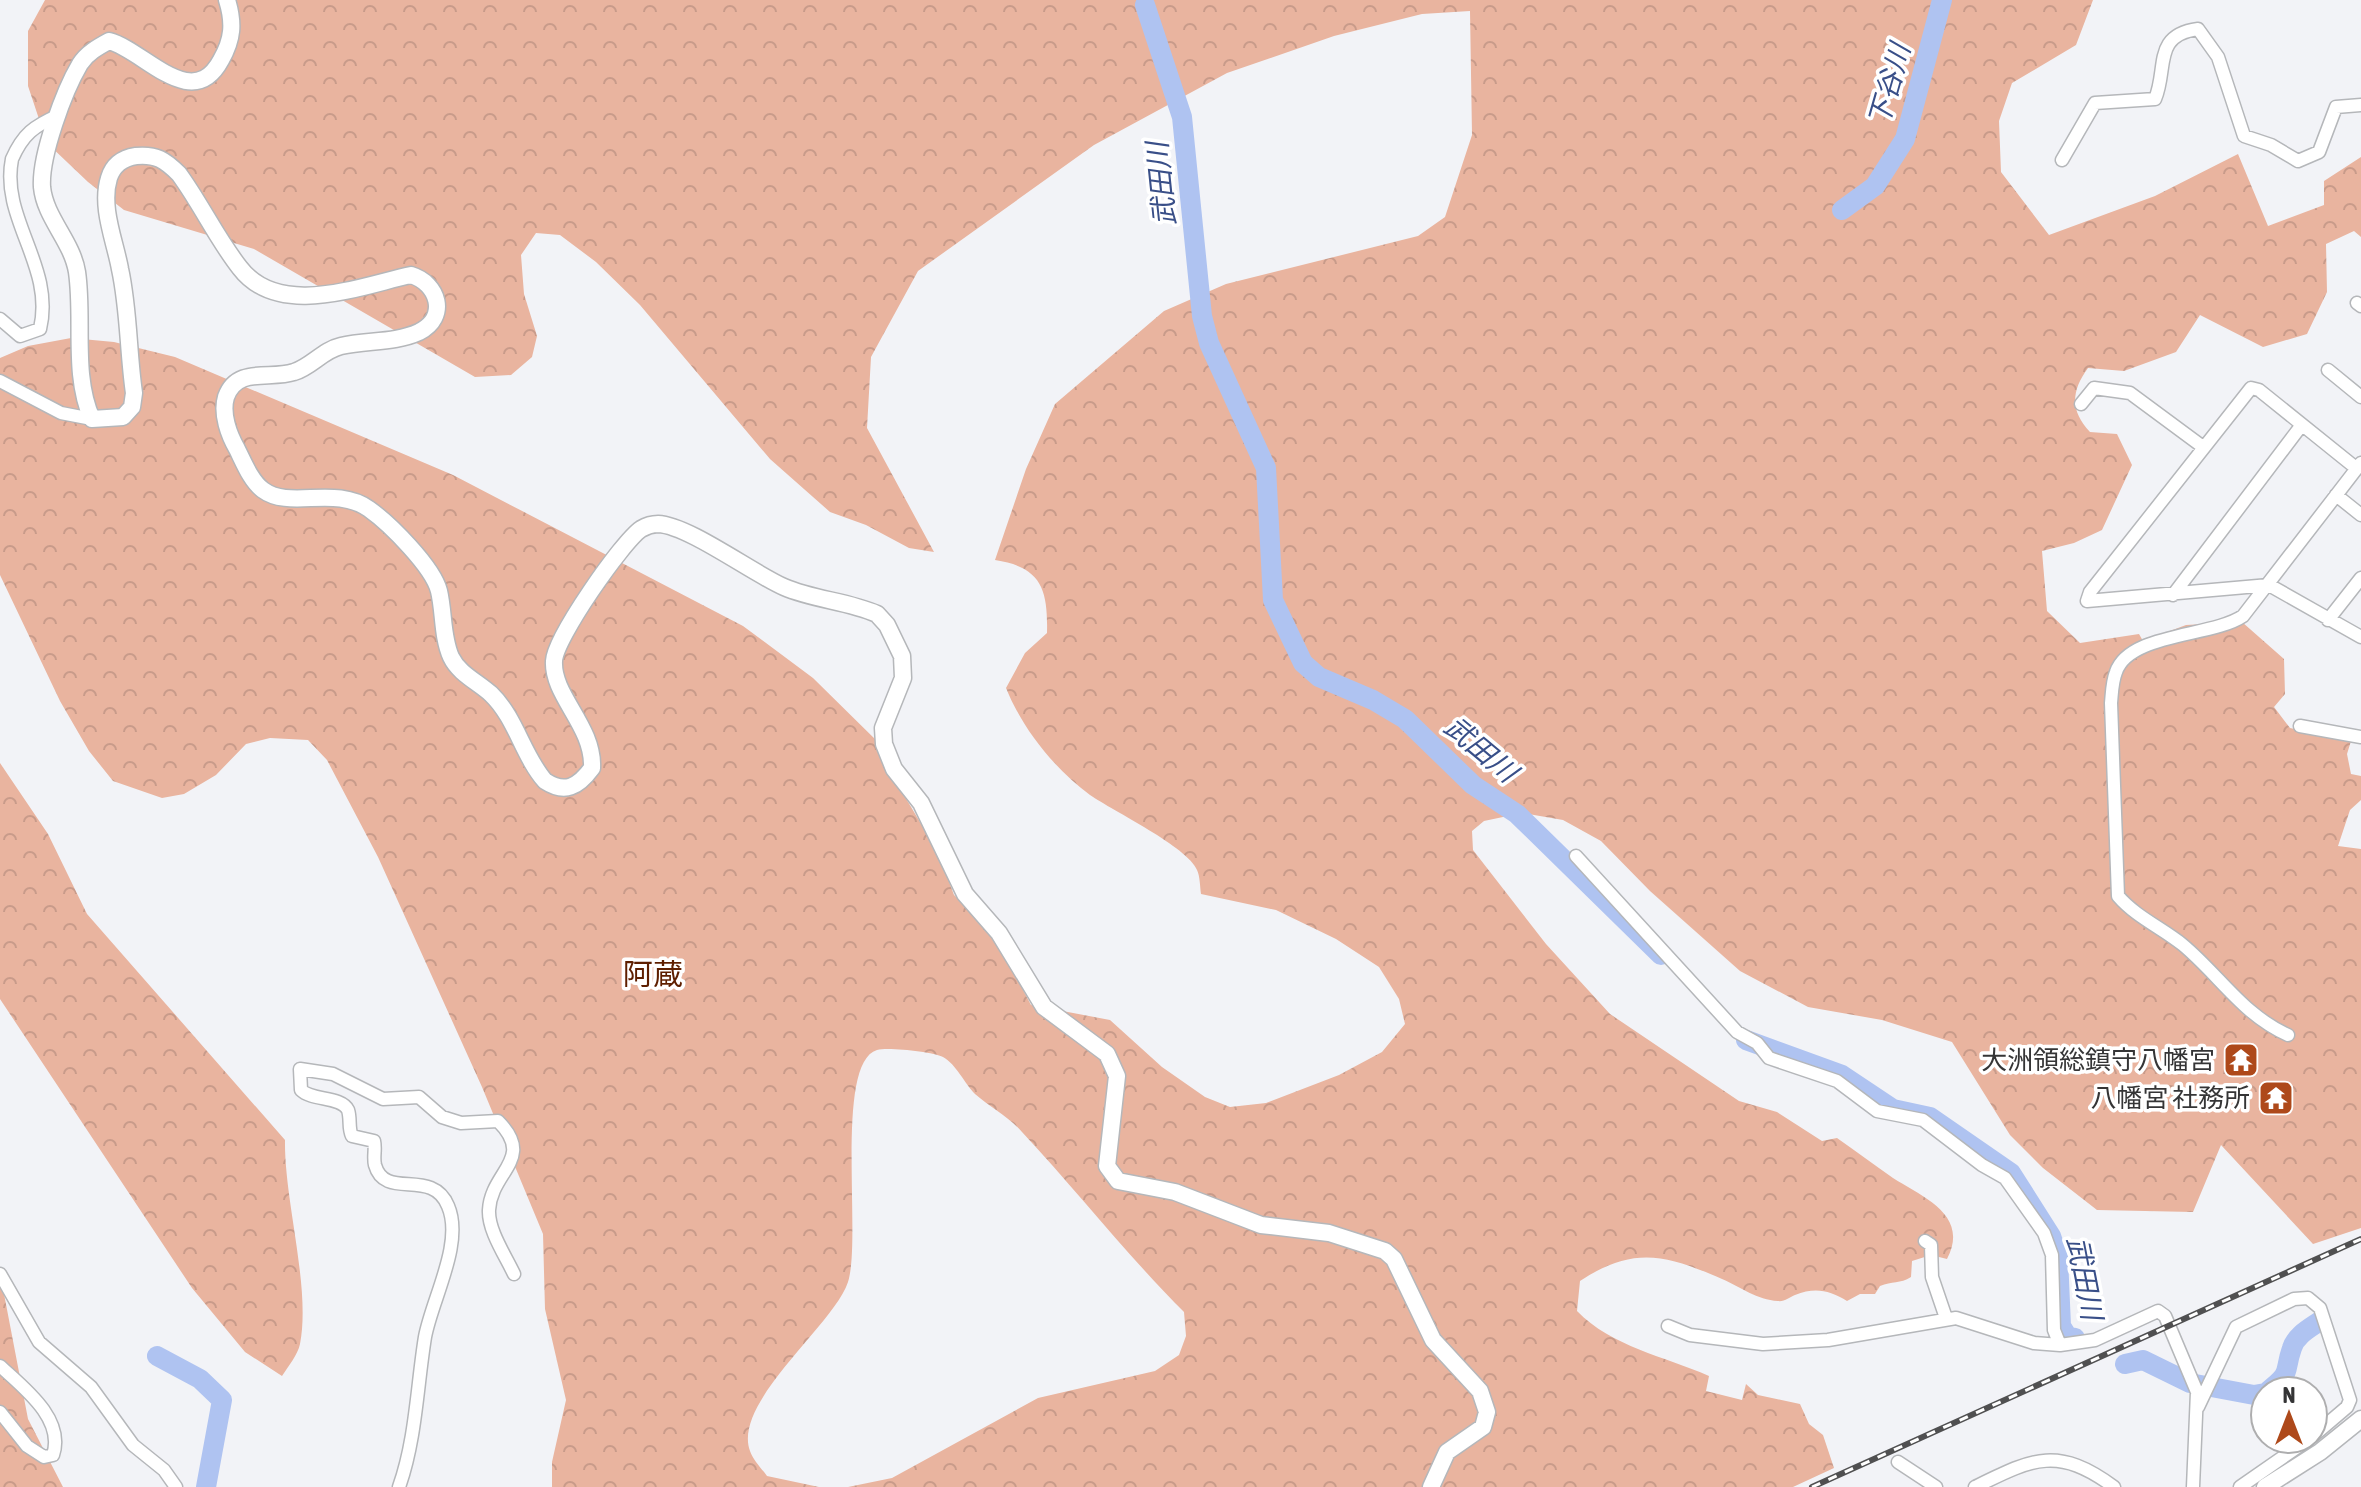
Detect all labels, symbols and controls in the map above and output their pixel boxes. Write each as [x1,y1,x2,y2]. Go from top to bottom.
water label: 下谷川 [1862,37,1917,130]
water label: 武田川 [1140,138,1181,227]
water label: 武田川 [1439,710,1526,790]
district label: 阿蔵 [623,957,683,991]
temple icon: 大洲領総鎮守八幡宮 [2222,1041,2260,1079]
place label: 大洲領総鎮守八幡宮 [1981,1045,2215,1075]
temple icon: 八幡宮 社務所 [2257,1079,2295,1117]
place label: 八幡宮 社務所 [2090,1083,2250,1113]
water label: 武田川 [2061,1234,2109,1325]
north arrow [2249,1375,2329,1455]
text: N [2283,1382,2295,1408]

